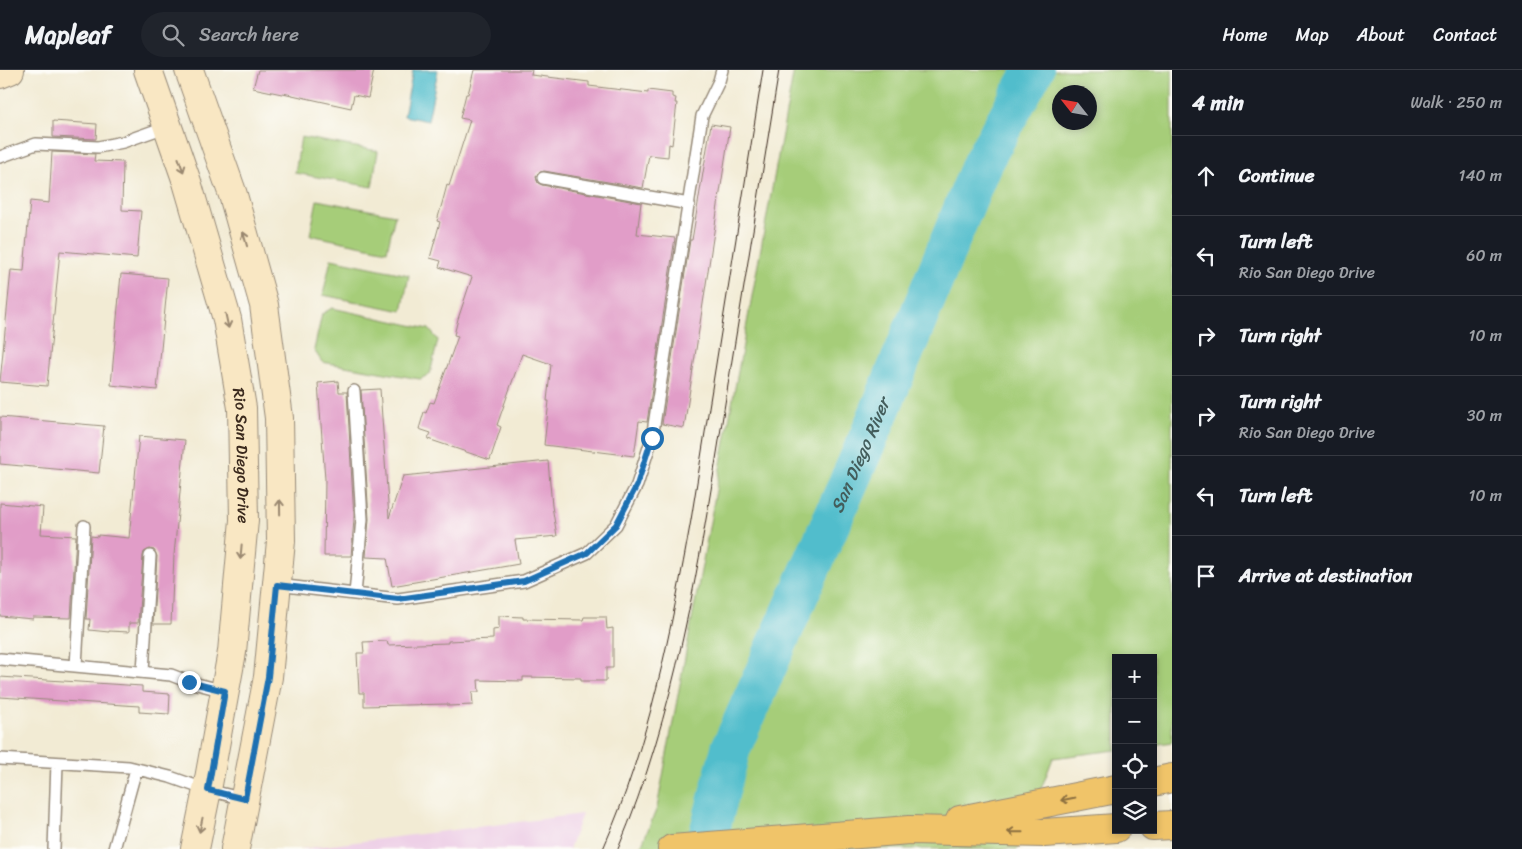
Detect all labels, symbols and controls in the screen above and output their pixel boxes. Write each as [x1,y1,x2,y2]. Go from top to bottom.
search box [141,12,491,57]
text: Mapleaf [25,14,111,56]
text: Search here [199,18,299,51]
text: Home [1223,19,1268,51]
text: Map [1296,19,1329,51]
text: About [1357,19,1405,51]
text: Contact [1433,19,1497,51]
icon: search [159,21,187,49]
text: 4 min [1192,84,1244,122]
north arrow [1052,85,1097,130]
text: Walk · 250 m [1410,88,1502,117]
one-way arrow [177,157,187,173]
text: Continue [1239,159,1315,192]
text: 140 m [1459,161,1502,190]
icon: ahead [1192,162,1220,190]
text: Turn left [1239,225,1312,258]
one-way arrow [240,232,250,248]
text: 60 m [1466,241,1502,270]
icon: left [1192,242,1220,270]
text: Rio San Diego Drive [1239,258,1375,287]
one-way arrow [222,313,232,329]
text: Turn right [1239,319,1321,352]
text: 10 m [1469,321,1502,350]
icon: right [1192,322,1220,350]
street label: Rio San Diego Drive [224,385,259,524]
text: Turn right [1239,385,1321,418]
water label: San Diego River [821,390,901,518]
text: 30 m [1467,401,1502,430]
icon: right [1192,402,1220,430]
text: Rio San Diego Drive [1239,418,1375,447]
route start [641,427,664,450]
text: Turn left [1239,479,1312,512]
text: 10 m [1469,481,1502,510]
icon: left [1192,482,1220,510]
one-way arrow [275,499,285,515]
one-way arrow [236,544,246,560]
text: Arrive at destination [1239,559,1412,592]
icon: arrive [1192,562,1220,590]
map controls [1112,654,1157,834]
button: + [1112,654,1157,699]
route end [178,671,201,694]
button: − [1112,699,1157,744]
button: locate [1112,744,1157,789]
button: layers [1112,789,1157,834]
one-way arrow [1060,794,1076,804]
one-way arrow [196,816,205,832]
one-way arrow [1007,828,1023,837]

